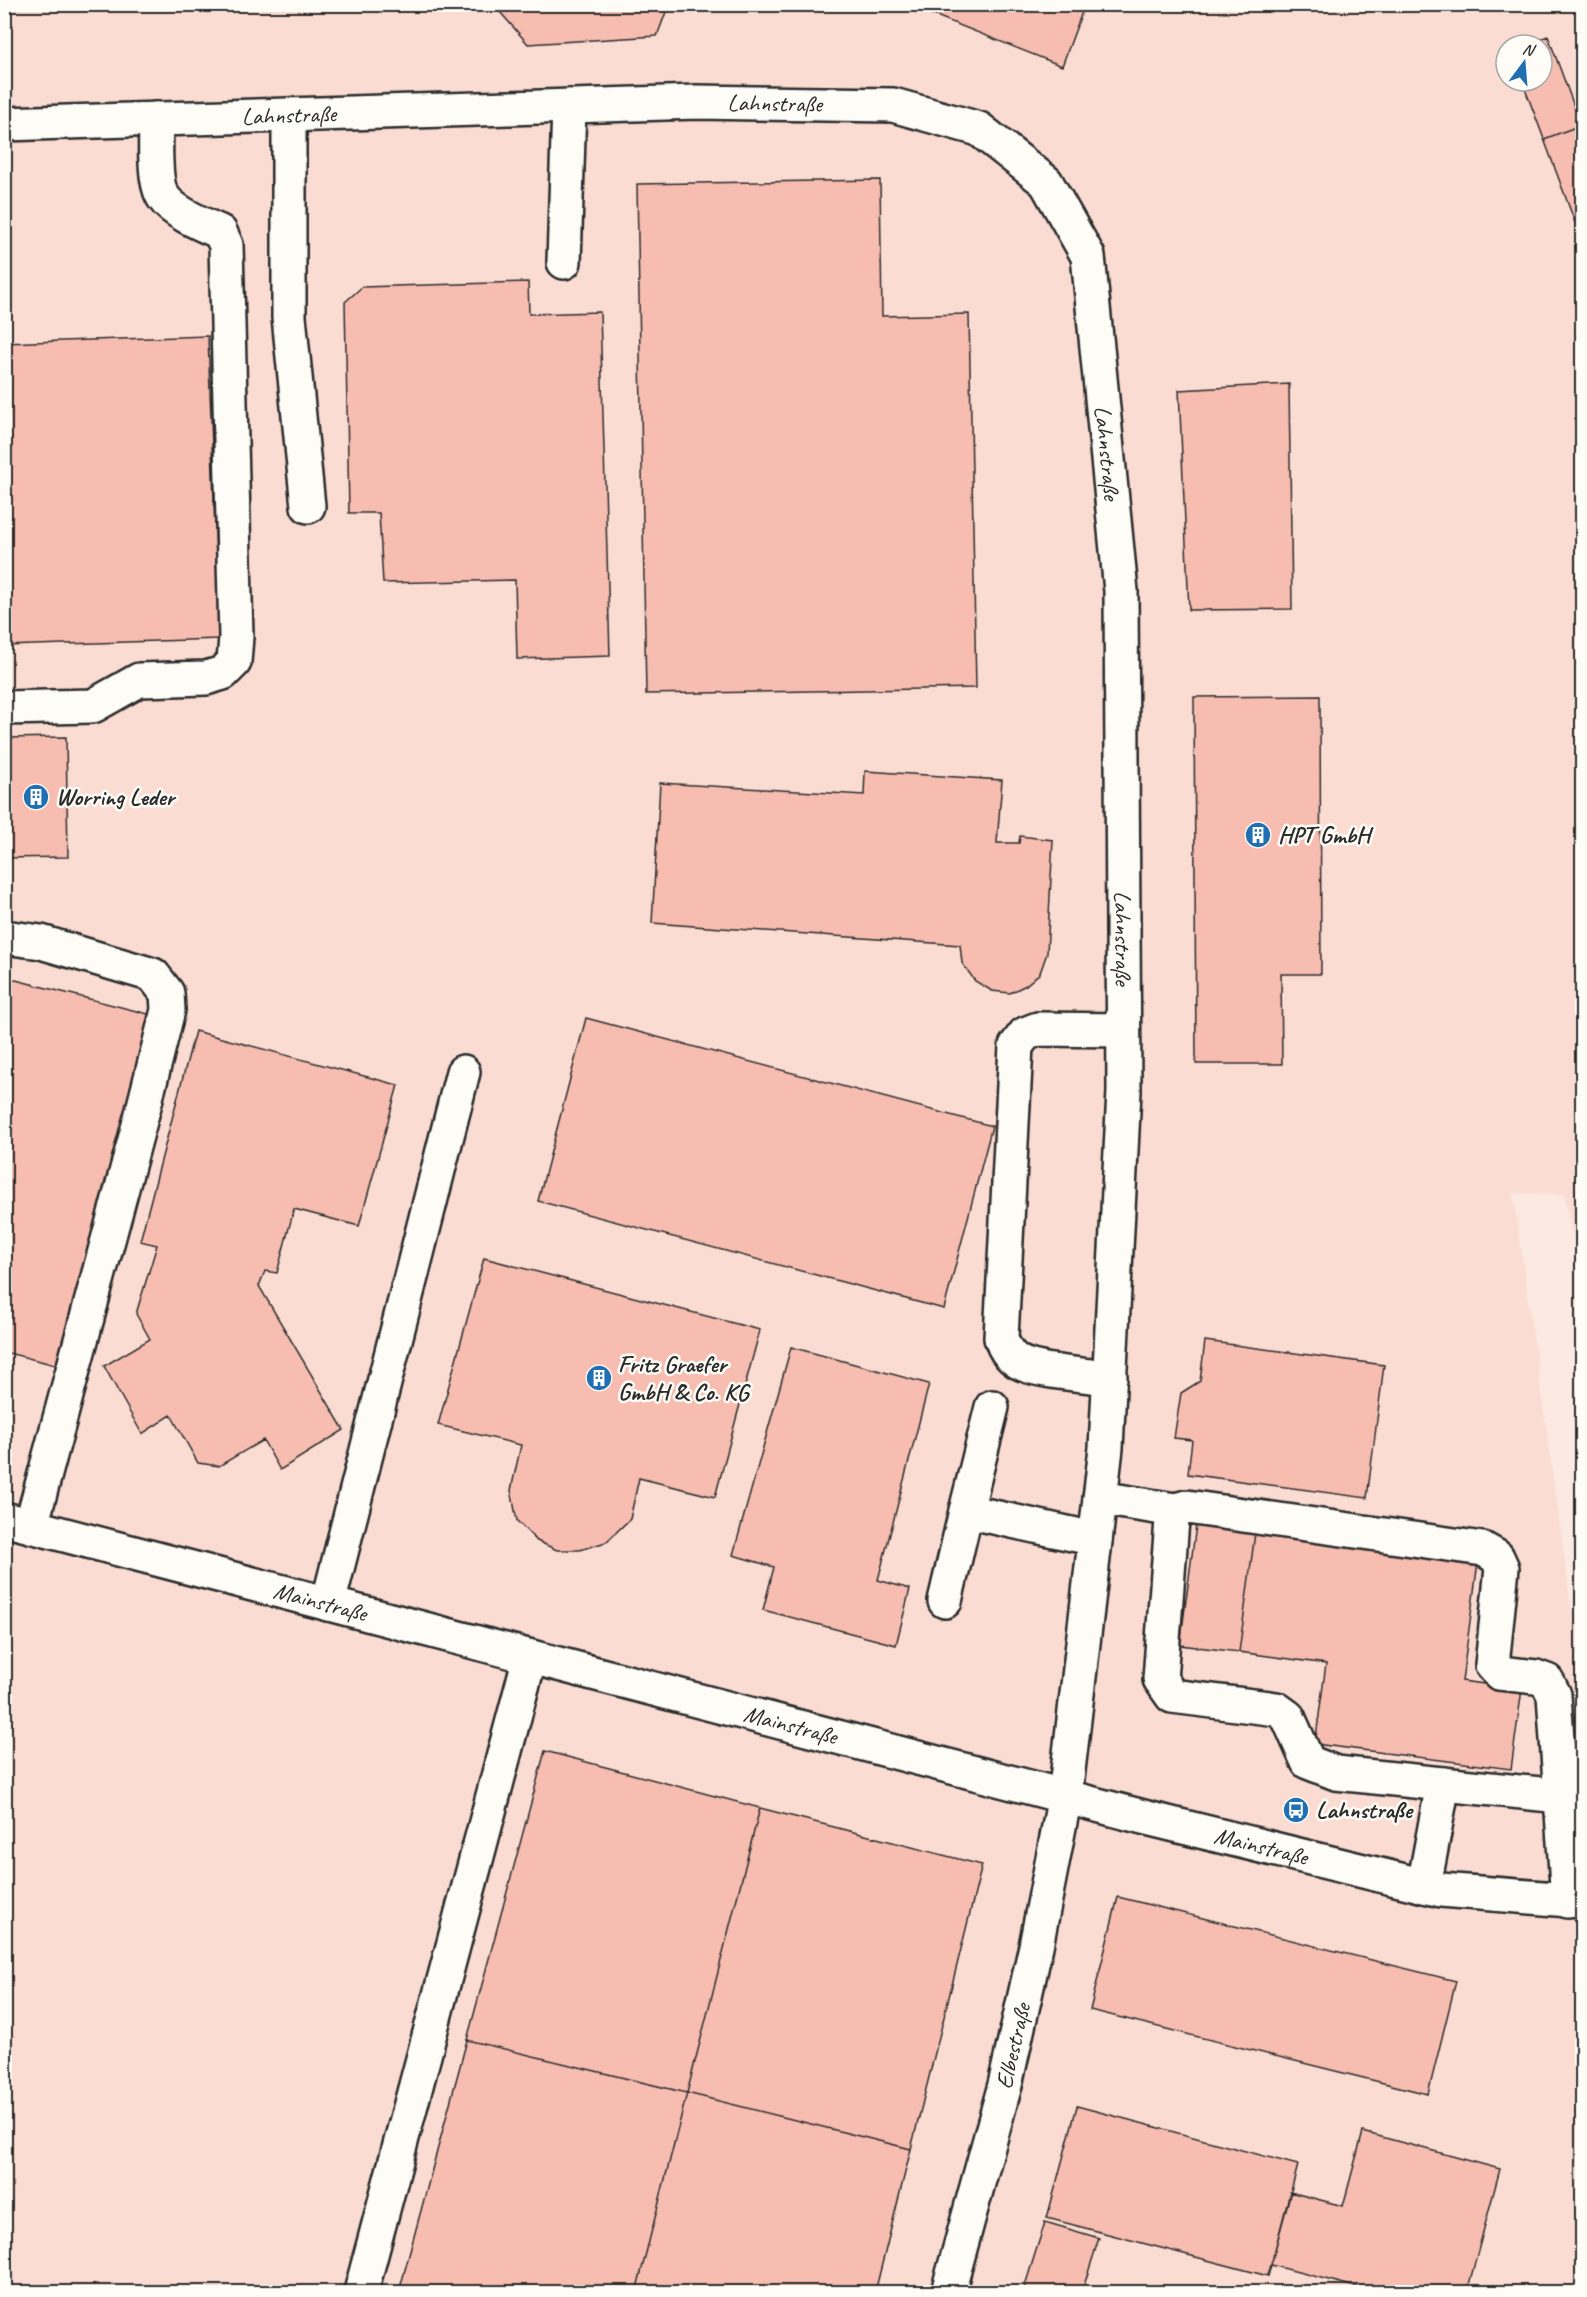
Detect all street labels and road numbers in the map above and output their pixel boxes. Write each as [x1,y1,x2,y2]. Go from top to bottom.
street label: Lahnstraße [727,87,824,119]
street label: Lahnstraße [241,98,339,131]
street label: Lahnstraße [1088,404,1127,504]
street label: Lahnstraße [1108,891,1138,988]
street label: Mainstraße [271,1575,372,1629]
street label: Mainstraße [741,1698,842,1752]
street label: Mainstraße [1211,1820,1313,1872]
street label: Elbestraße [989,1998,1038,2092]

